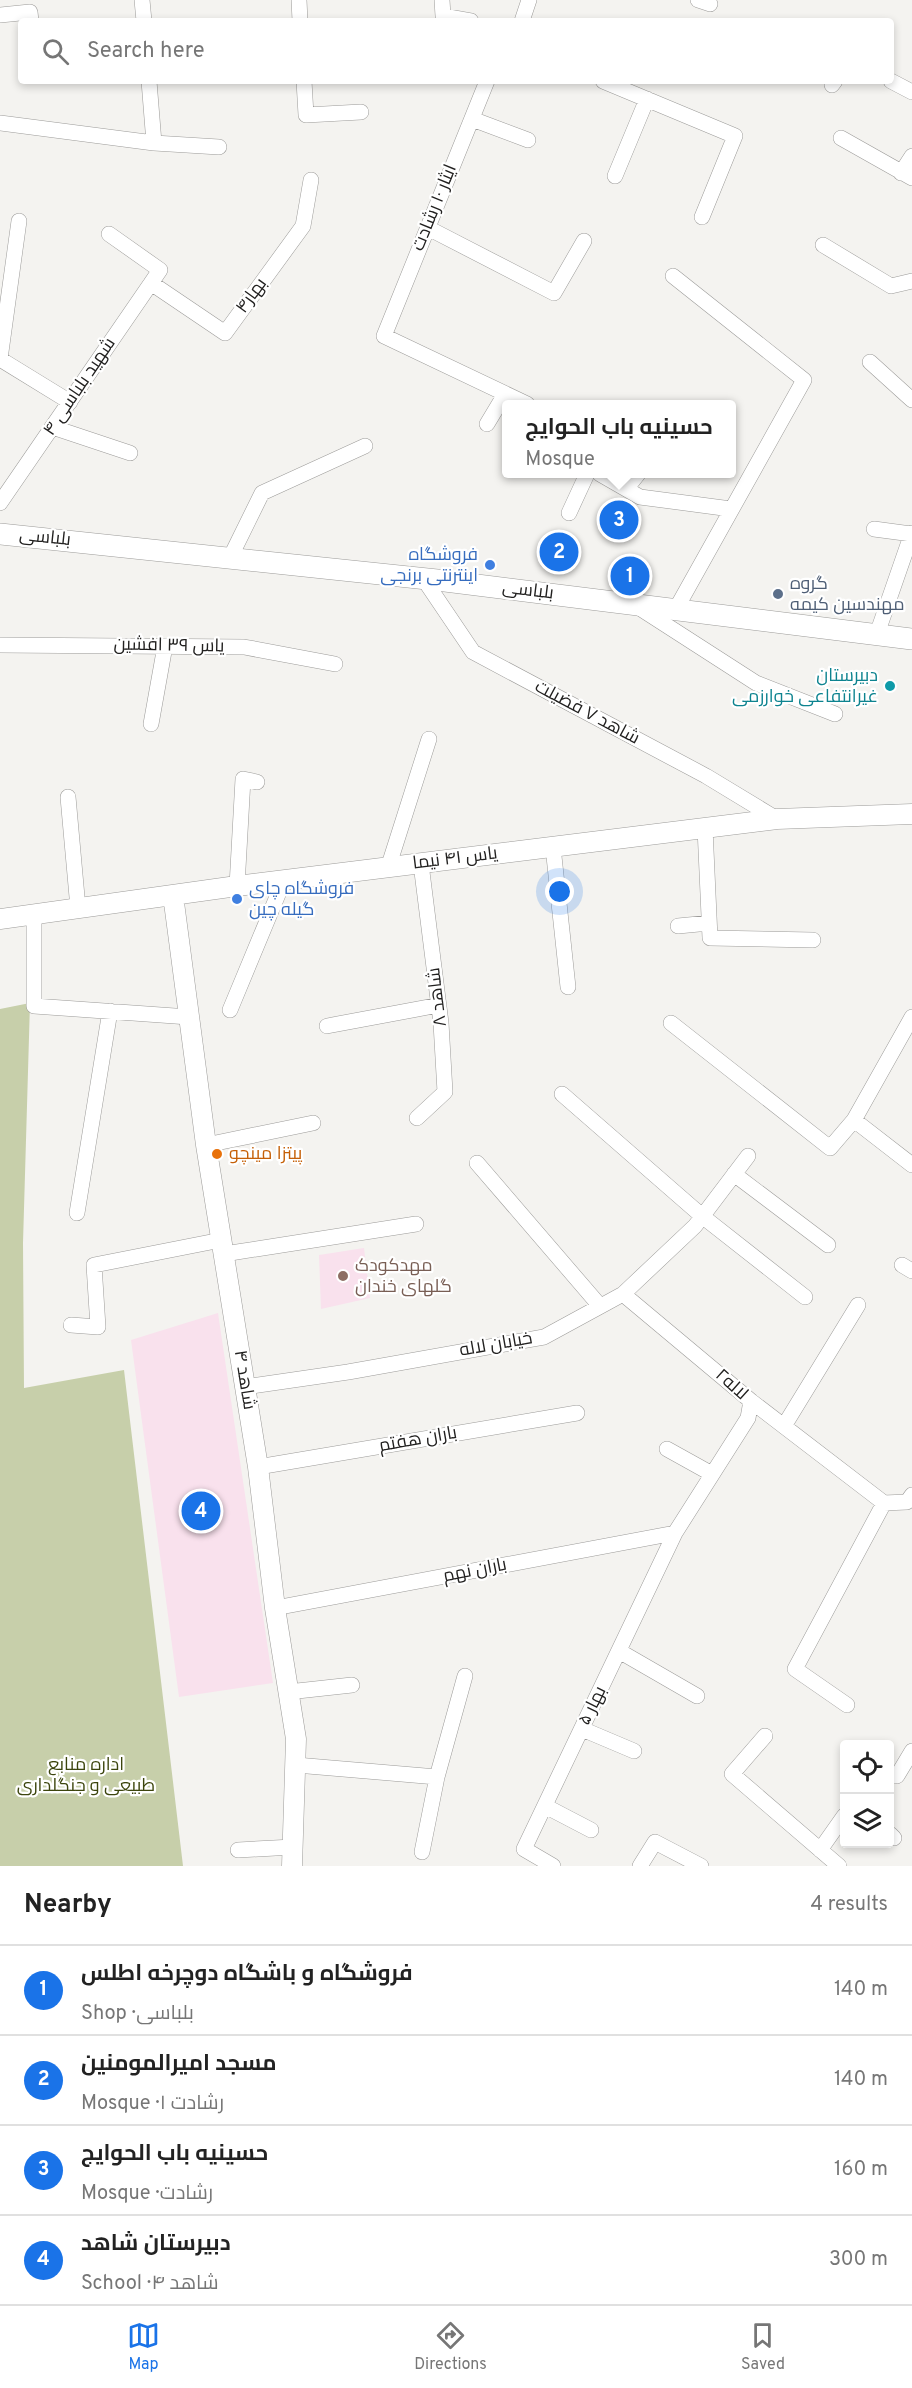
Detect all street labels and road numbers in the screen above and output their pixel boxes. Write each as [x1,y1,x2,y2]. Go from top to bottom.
street label: ایثار ۱۰ رشادت [407,161,463,255]
street label: بهار۴ [231,274,273,318]
street label: شهید بلباسی ۴ [39,333,121,441]
street label: بلباسی [18,524,72,552]
street label: بلباسی [501,576,555,606]
street label: یاس ۳۹ افشین [113,634,225,658]
street label: شاهد ۷ فضیلت [531,676,643,750]
street label: یاس ۴۱ نیما [411,842,499,876]
street label: شاهد ۸ [423,966,453,1028]
street label: خیابان لاله [458,1327,534,1363]
street label: شاهد ۴ [228,1348,260,1412]
street label: لاله۲ [710,1364,752,1406]
street label: باران هفتم [377,1422,459,1458]
street label: باران نهم [441,1554,509,1588]
street label: بهار ۵ [574,1683,612,1729]

